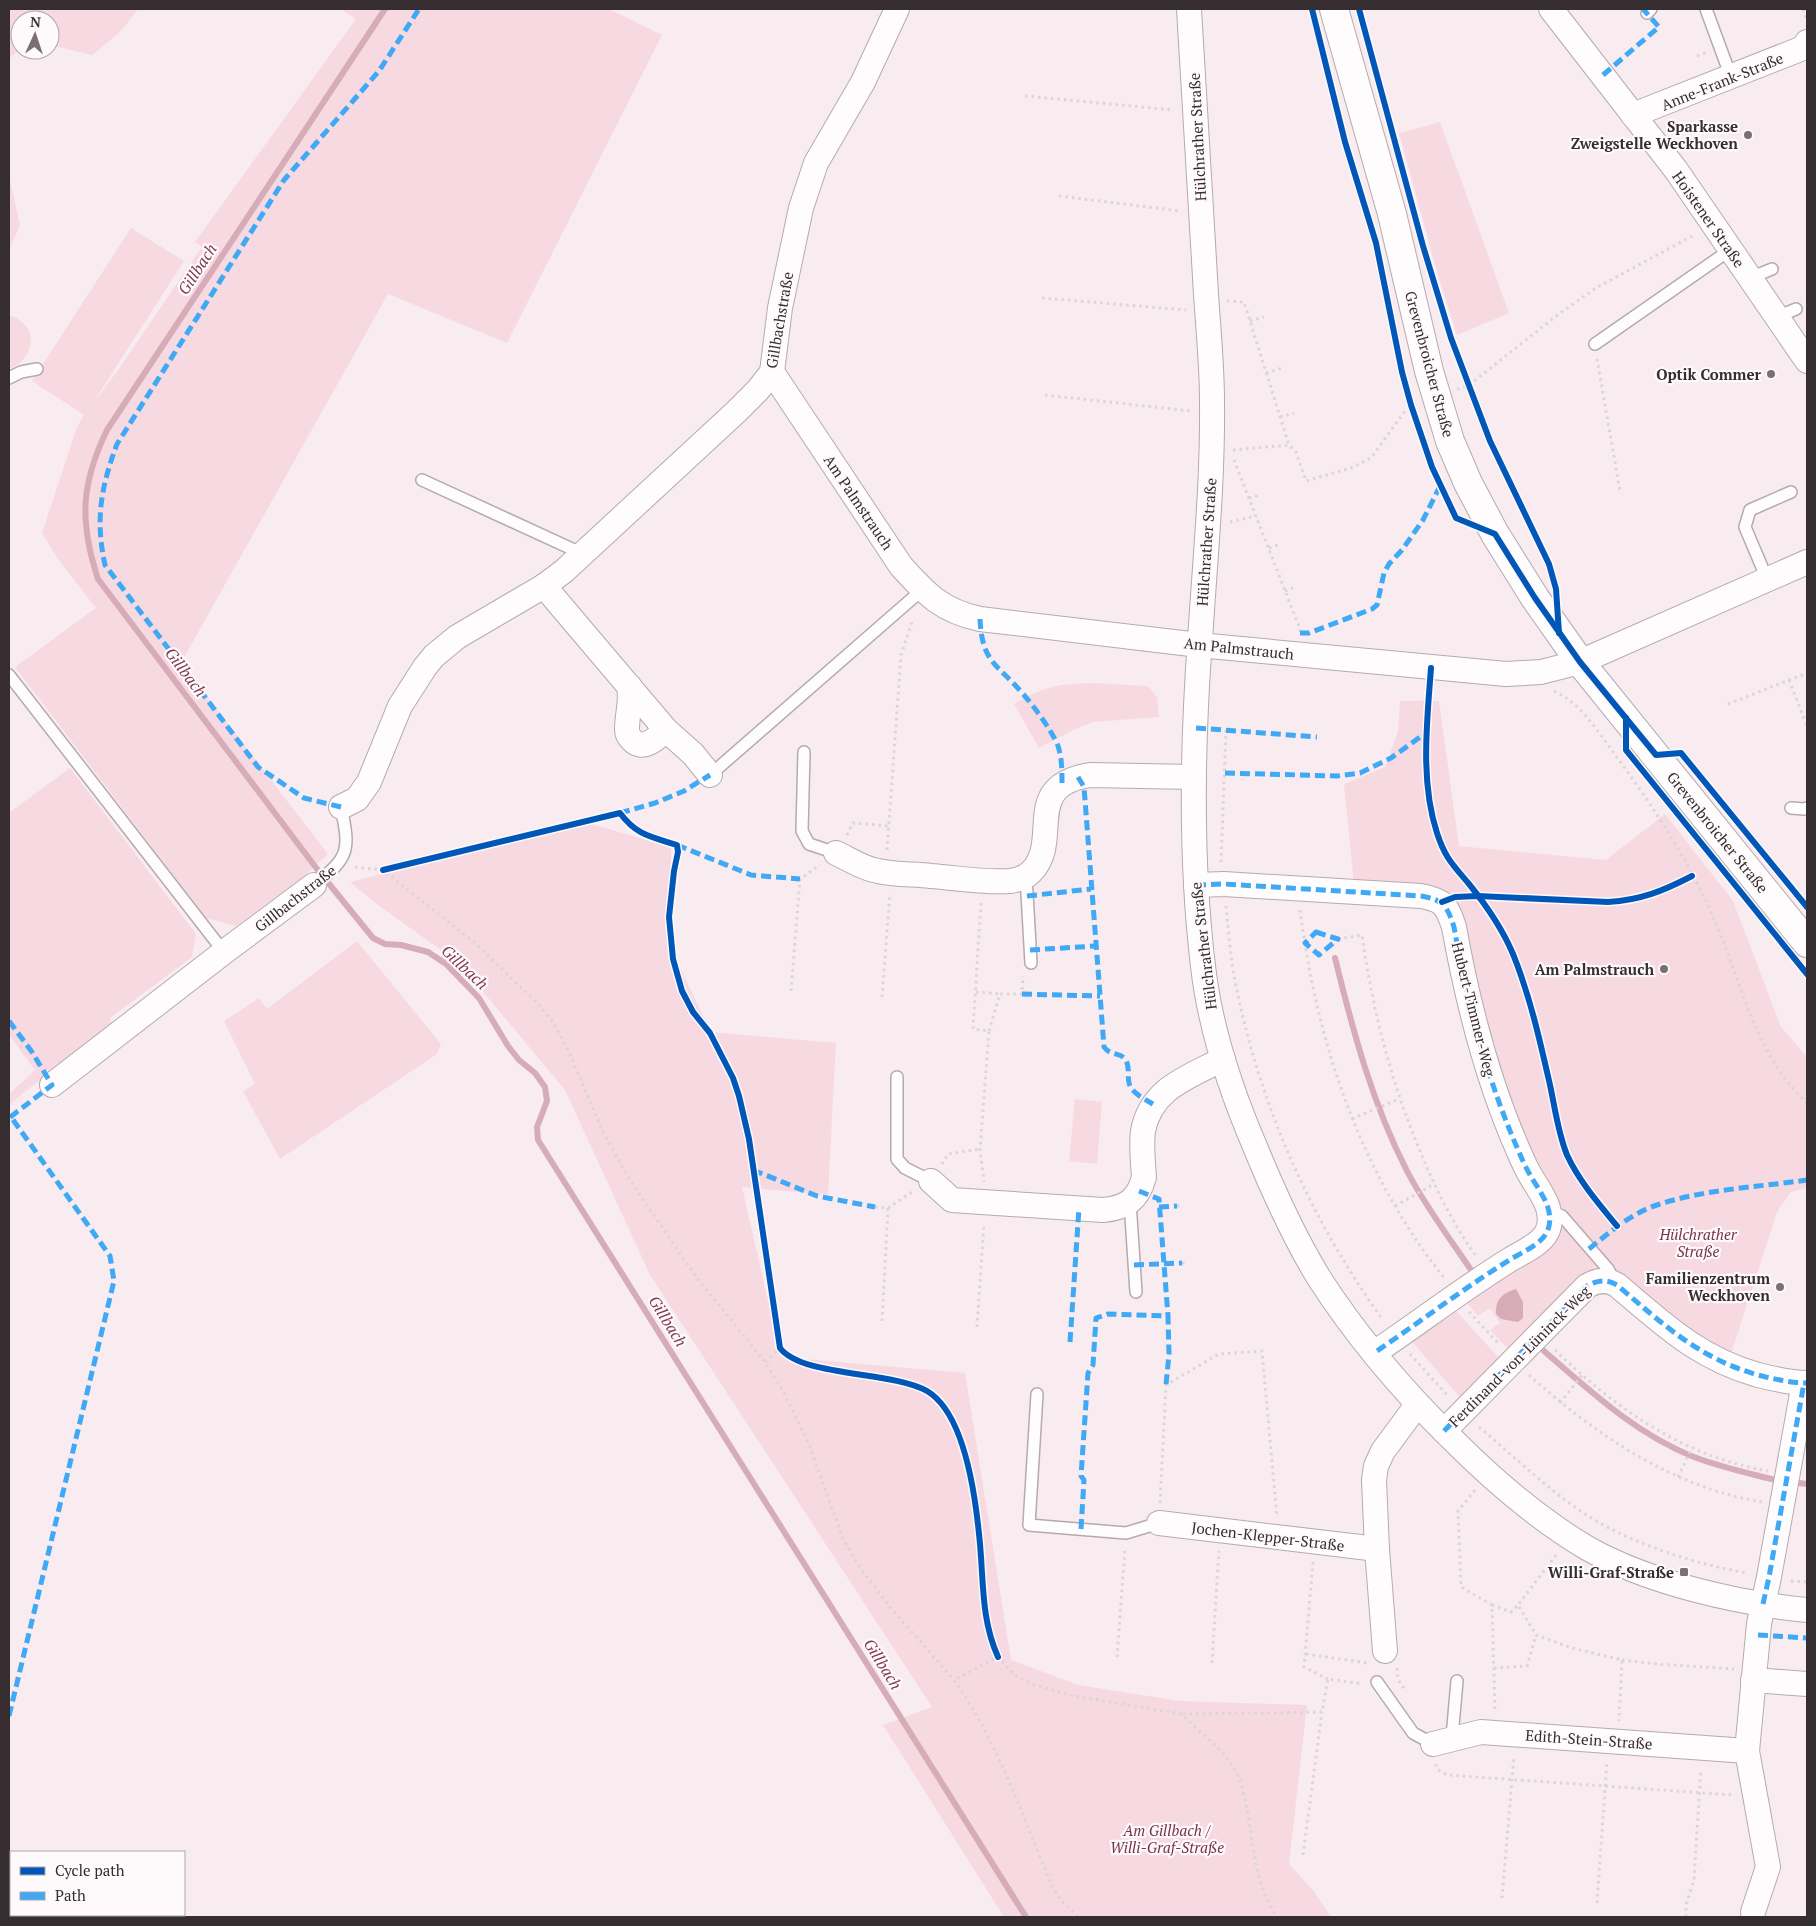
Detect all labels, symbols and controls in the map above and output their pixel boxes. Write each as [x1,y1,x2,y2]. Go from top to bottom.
north arrow [10,10,60,60]
text: N [30,12,42,31]
street label: Anne-Frank-Straße [1658,47,1786,115]
street label: Hülchrather Straße [1184,72,1210,202]
place label: Sparkasse Zweigstelle Weckhoven [1571,116,1738,153]
marker: Sparkasse Zweigstelle Weckhoven [1742,129,1754,141]
street label: Hoistener Straße [1668,167,1750,271]
water label: Gillbach [172,239,222,299]
street label: Gillbachstraße [761,270,797,370]
street label: Grevenbroicher Straße [1401,289,1459,439]
place label: Optik Commer [1656,364,1762,384]
marker: Optik Commer [1765,368,1777,380]
street label: Am Palmstrauch [820,451,898,554]
street label: Hülchrather Straße [1192,477,1220,607]
street label: Am Palmstrauch [1183,632,1295,664]
water label: Gillbach [160,643,212,701]
street label: Grevenbroicher Straße [1663,767,1773,897]
street label: Gillbachstraße [250,860,340,936]
street label: Hülchrather Straße [1185,881,1221,1011]
water label: Gillbach [437,940,493,994]
street label: Hubert-Timmer-Weg [1448,940,1501,1079]
place label: Am Palmstrauch [1535,959,1654,979]
marker: Am Palmstrauch [1658,963,1670,975]
park label: Hülchrather Straße [1658,1224,1738,1261]
place label: Familienzentrum Weckhoven [1646,1268,1770,1305]
street label: Ferdinand-von-Lüninck-Weg [1444,1280,1595,1431]
marker: Familienzentrum Weckhoven [1774,1281,1786,1293]
water label: Gillbach [644,1291,692,1351]
street label: Jochen-Klepper-Straße [1190,1517,1346,1555]
place label: Willi-Graf-Straße [1548,1562,1674,1582]
marker: Willi-Graf-Straße [1678,1566,1690,1578]
water label: Gillbach [859,1634,907,1694]
street label: Edith-Stein-Straße [1525,1725,1653,1753]
park label: Am Gillbach / Willi-Graf-Straße [1110,1820,1224,1857]
legend [10,1851,185,1916]
text: Cycle path [55,1860,125,1880]
text: Path [55,1885,86,1905]

